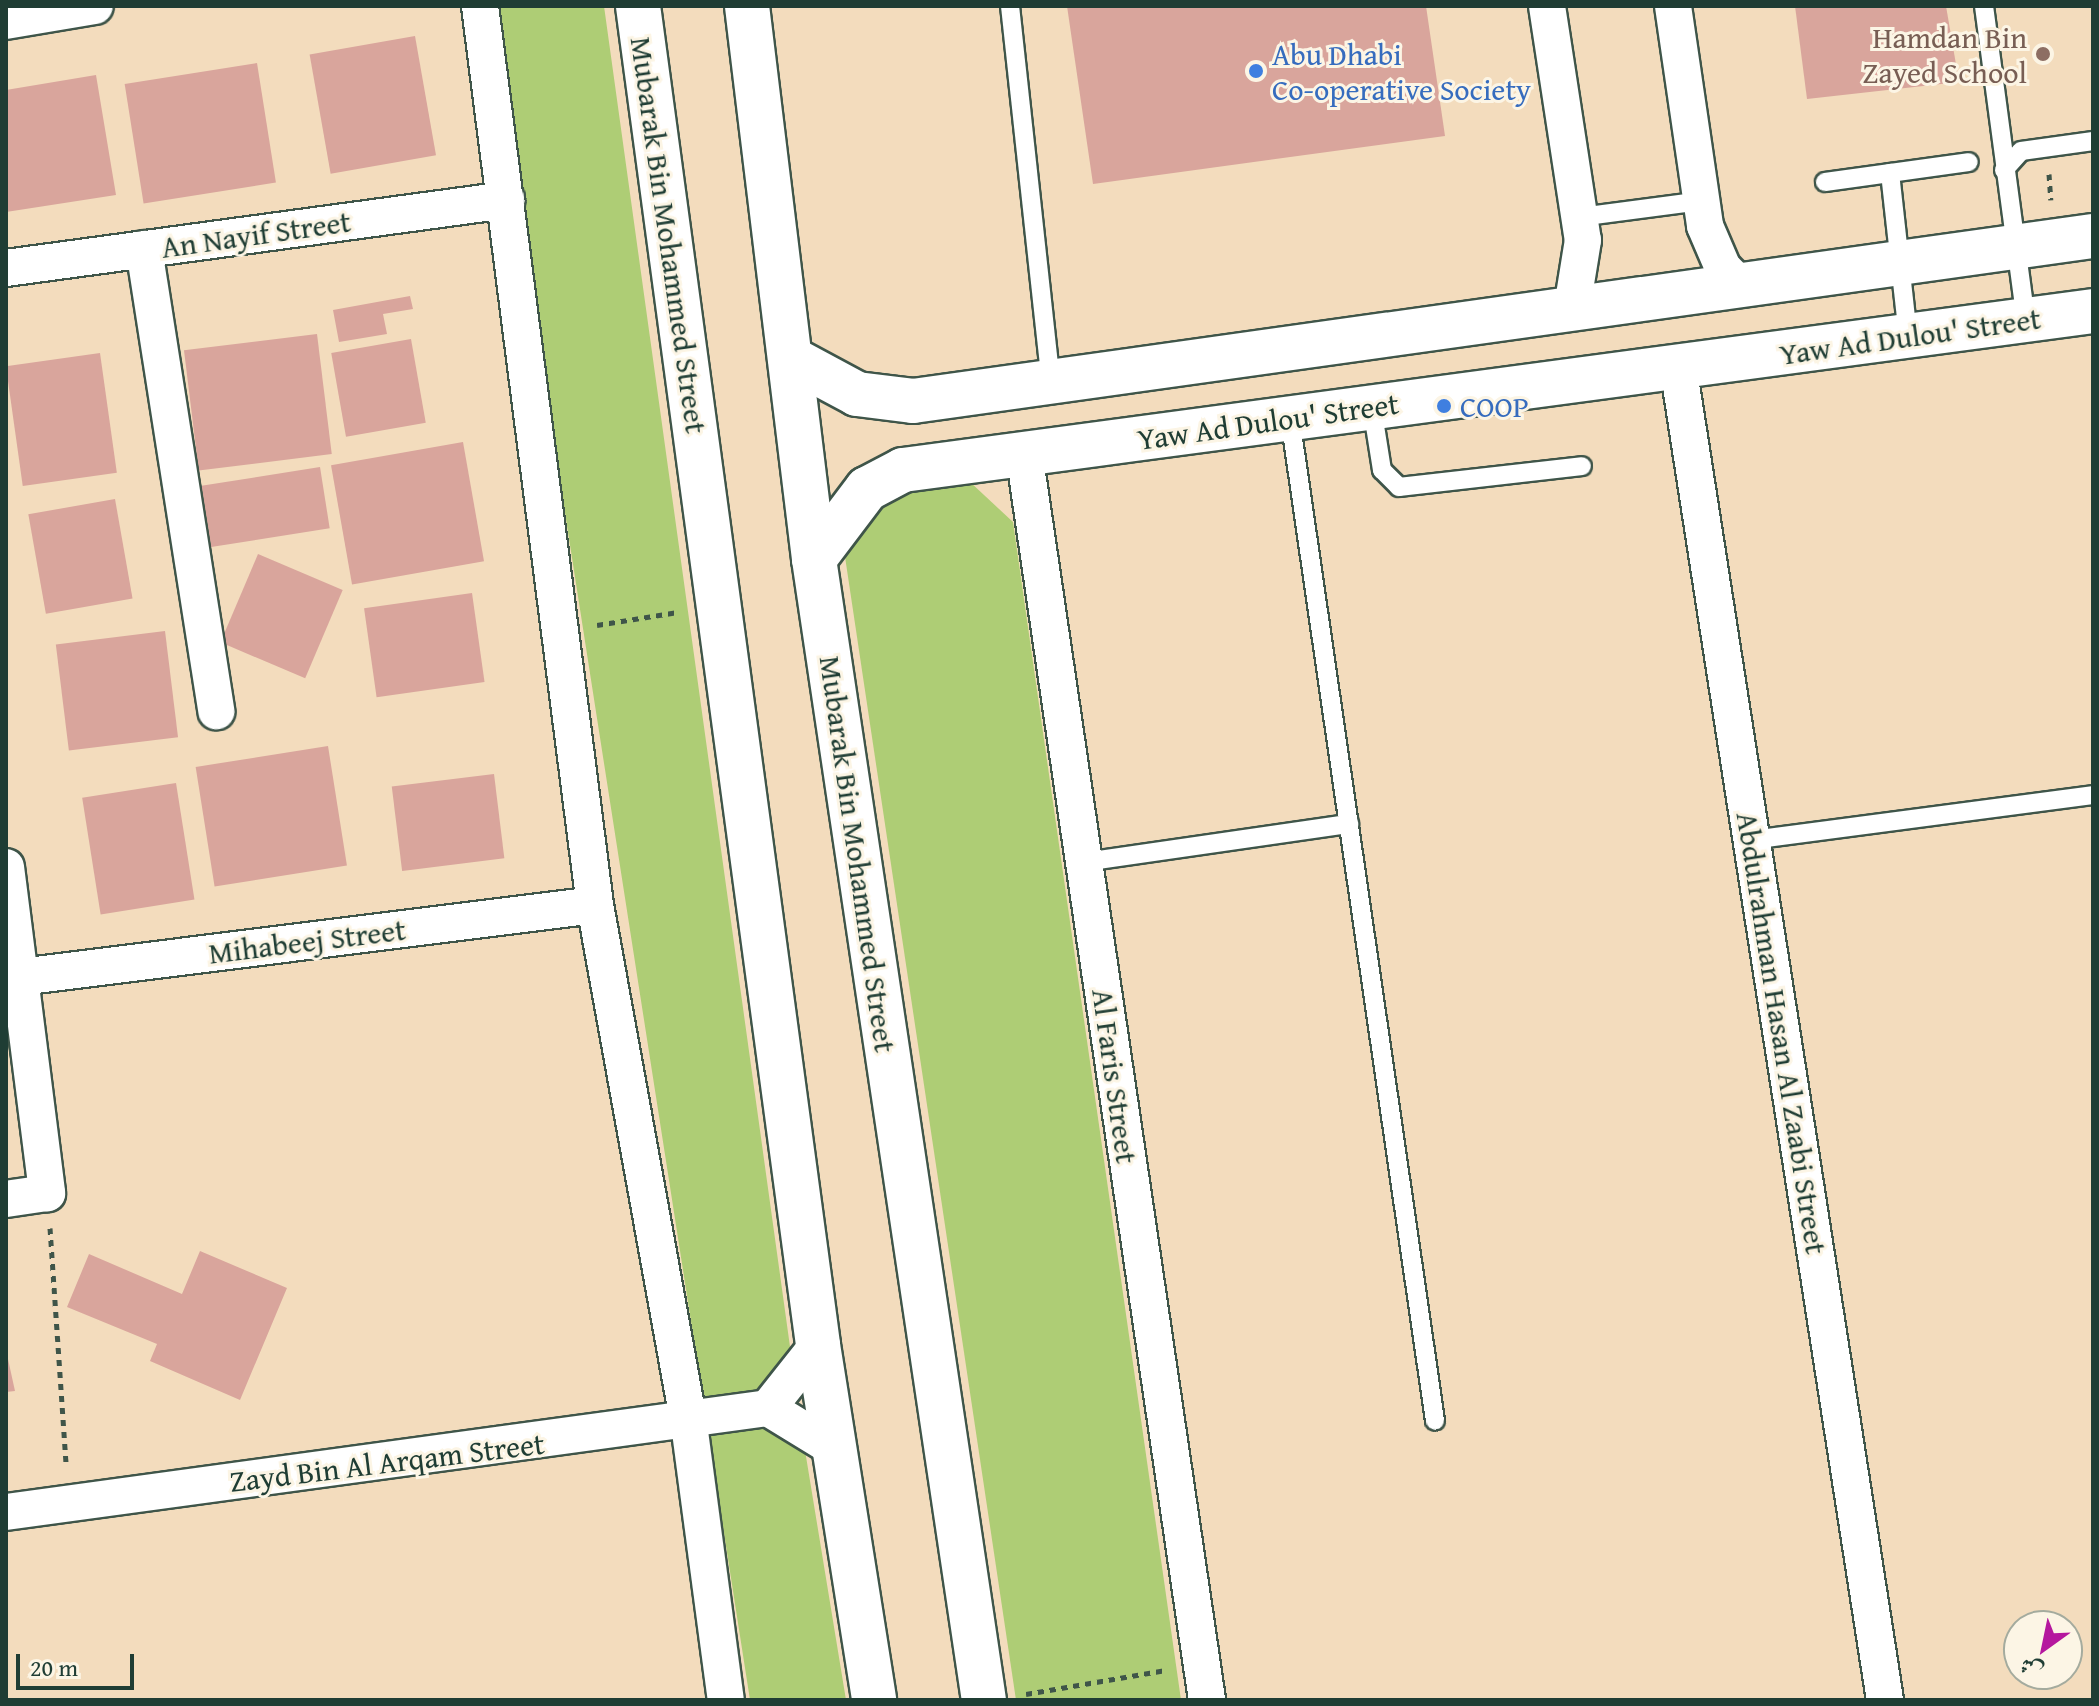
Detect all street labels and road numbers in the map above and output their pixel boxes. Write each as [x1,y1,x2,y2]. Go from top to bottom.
street label: Mubarak Bin Mohammed Street [623,34,715,436]
street label: An Nayif Street [159,203,353,265]
street label: Yaw Ad Dulou' Street [1777,300,2043,372]
street label: Yaw Ad Dulou' Street [1135,385,1401,457]
street label: Mubarak Bin Mohammed Street [812,653,904,1055]
street label: Abdulrahman Hasan Al Zaabi Street [1729,809,1835,1257]
street label: Mihabeej Street [206,911,408,971]
street label: Al Faris Street [1085,986,1145,1166]
street label: Zayd Bin Al Arqam Street [228,1425,546,1499]

